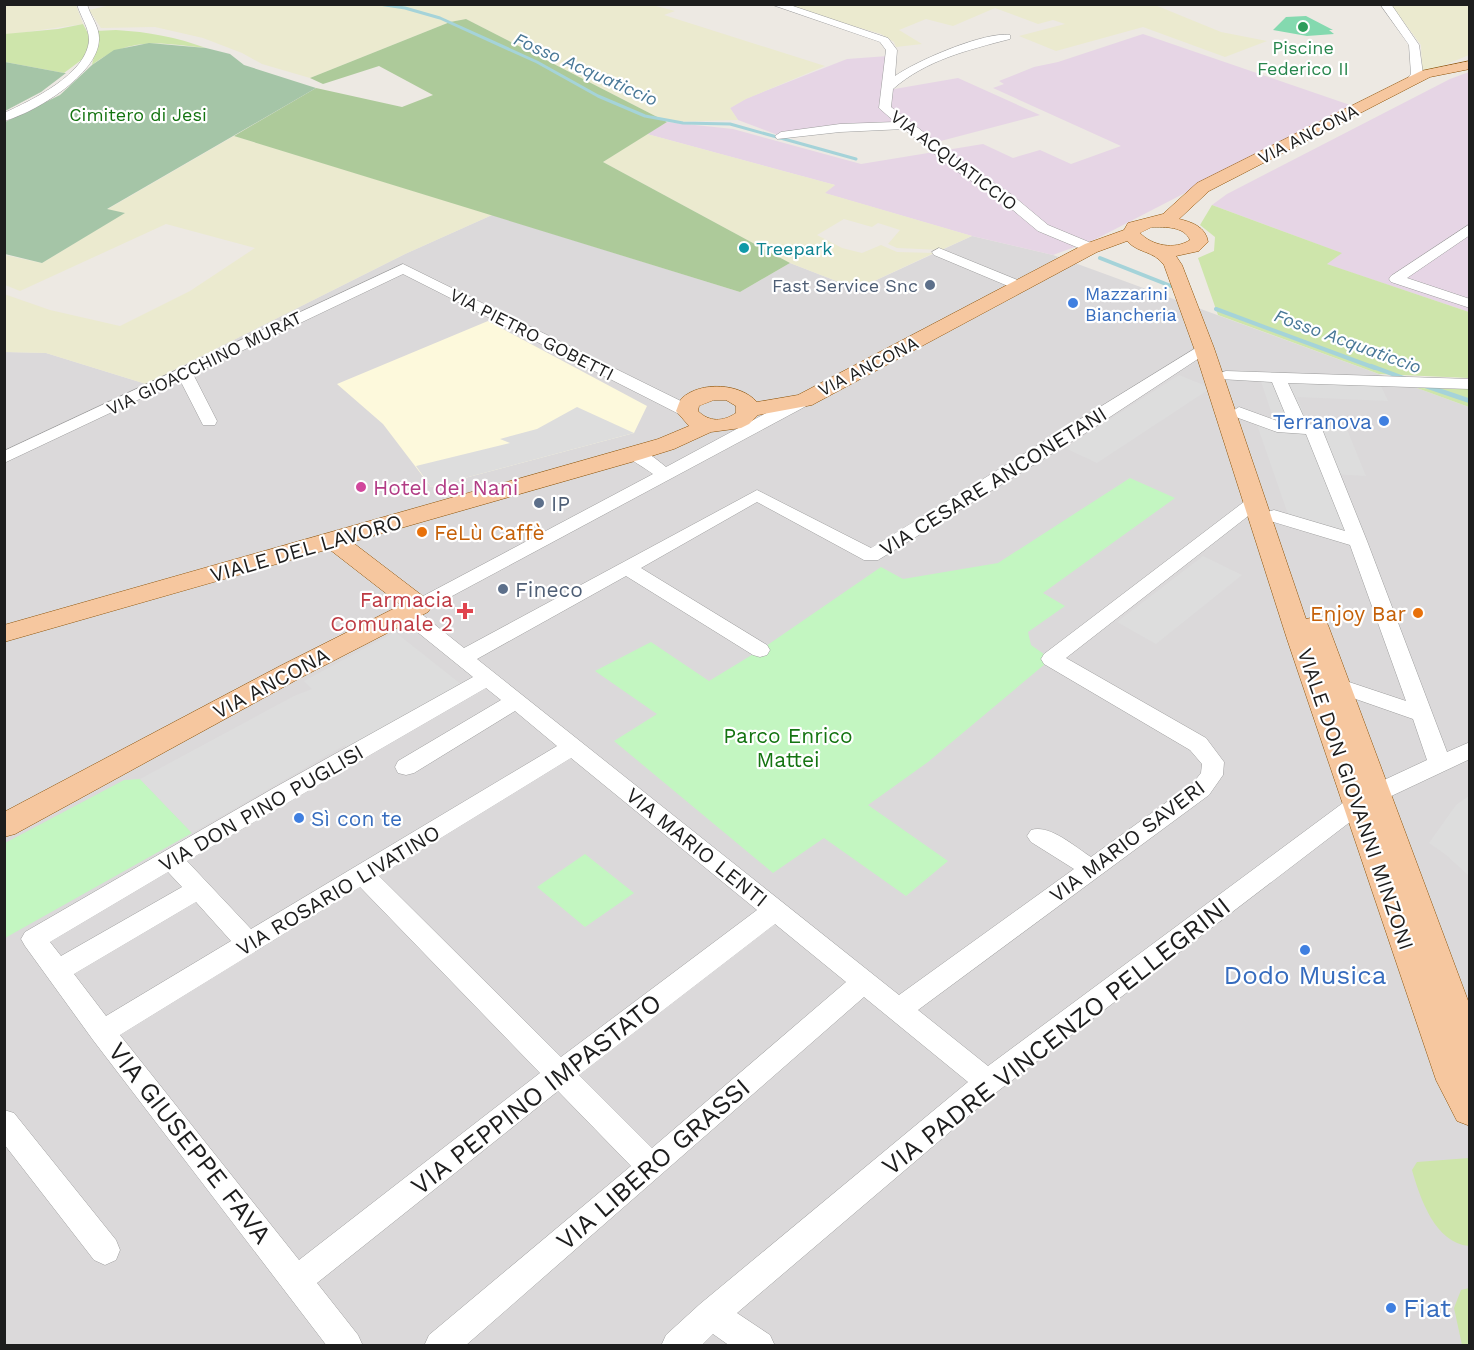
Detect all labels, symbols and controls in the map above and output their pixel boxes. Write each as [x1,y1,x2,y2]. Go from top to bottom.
marker: Piscine Federico II [1296,20,1310,34]
water label: Fosso Acquaticcio [511,28,661,110]
place label: Piscine Federico II [1257,37,1349,79]
street label: VIA ANCONA [1254,100,1362,168]
park label: Cimitero di Jesi [69,104,207,125]
street label: VIA ACQUATICCIO [887,106,1021,214]
place label: Treepark [756,238,832,259]
marker: Treepark [737,241,751,255]
place label: Fast Service Snc [772,275,918,296]
marker: Fast Service Snc [923,278,937,292]
place label: Mazzarini Biancheria [1085,283,1177,325]
street label: VIA PIETRO GOBETTI [446,284,618,384]
marker: Mazzarini Biancheria [1066,296,1080,310]
water label: Fosso Acquaticcio [1272,305,1424,377]
street label: VIA GIOACCHINO MURAT [103,306,305,419]
street label: VIA ANCONA [814,332,922,400]
street label: VIA CESARE ANCONETANI [875,401,1111,561]
place label: Terranova [1273,409,1372,434]
marker: Terranova [1377,414,1391,428]
place label: Hotel dei Nani [373,475,518,500]
marker: Hotel dei Nani [354,480,368,494]
place label: IP [551,491,570,516]
marker: IP [532,496,546,510]
street label: VIALE DEL LAVORO [207,509,405,587]
place label: FeLù Caffè [434,520,545,545]
marker: FeLù Caffè [415,525,429,539]
place label: Fineco [515,577,583,602]
marker: Fineco [496,582,510,596]
place label: Farmacia Comunale 2 [330,587,453,636]
place label: Enjoy Bar [1310,601,1406,626]
marker: Farmacia Comunale 2 [458,604,472,618]
marker: Enjoy Bar [1411,606,1425,620]
street label: VIA ANCONA [209,642,333,724]
street label: VIALE DON GIOVANNI MINZONI [1293,645,1419,953]
park label: Parco Enrico Mattei [723,723,853,772]
street label: VIA DON PINO PUGLISI [154,739,368,877]
street label: VIA MARIO SAVERI [1044,774,1210,908]
street label: VIA MARIO LENTI [621,782,773,912]
place label: Sì con te [311,806,402,831]
marker: Sì con te [292,811,306,825]
street label: VIA ROSARIO LIVATINO [232,819,444,961]
street label: VIA PADRE VINCENZO PELLEGRINI [876,891,1236,1181]
marker: Dodo Musica [1298,943,1312,957]
place label: Dodo Musica [1223,960,1387,990]
street label: VIA PEPPINO IMPASTATO [405,987,667,1201]
street label: VIA GIUSEPPE FAVA [102,1036,278,1250]
street label: VIA LIBERO GRASSI [550,1072,756,1256]
place label: Fiat [1403,1293,1451,1323]
marker: Fiat [1384,1301,1398,1315]

